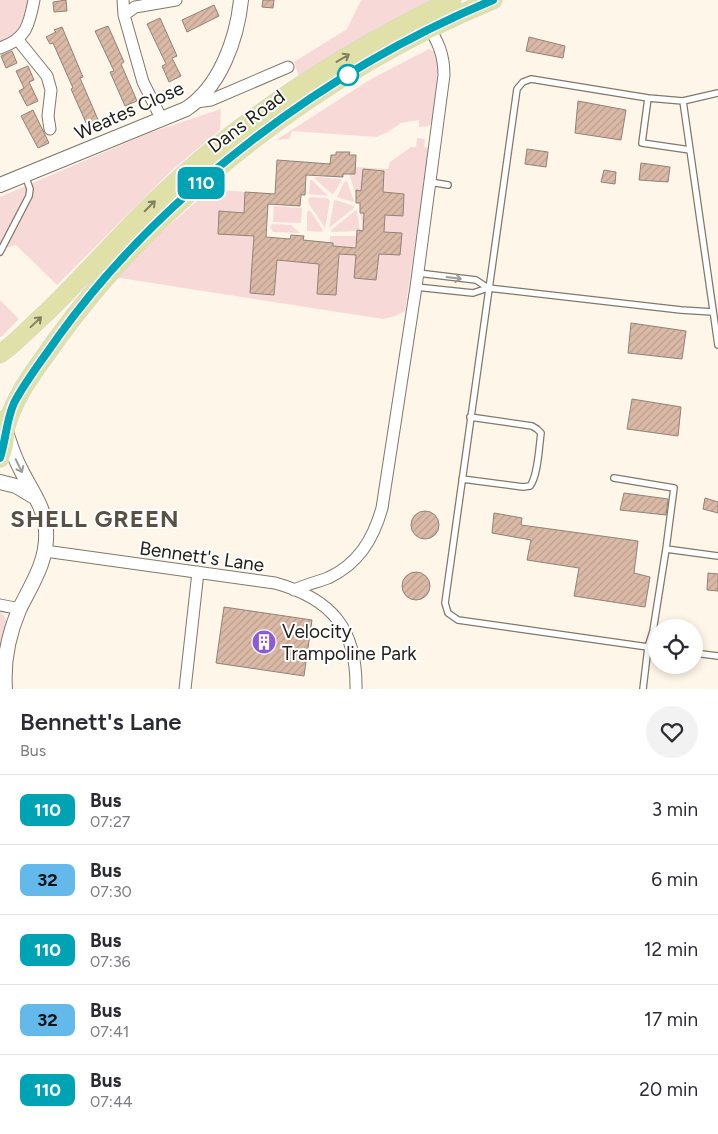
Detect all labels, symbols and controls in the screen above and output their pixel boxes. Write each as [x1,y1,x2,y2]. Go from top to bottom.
one-way arrow [335,53,349,63]
unlabelled marker [337,64,359,86]
street label: Weates Close [71,76,187,145]
street label: Dans Road [203,85,289,158]
line badge: 110 [172,167,230,199]
text: 110 [188,172,214,194]
one-way arrow [144,200,156,212]
one-way arrow [446,273,462,283]
one-way arrow [30,316,43,328]
one-way arrow [15,458,24,473]
district label: SHELL GREEN [10,504,180,533]
street label: Bennett's Lane [138,536,266,577]
map controls [648,619,703,674]
button: locate [648,619,703,674]
place label: Velocity Trampoline Park [282,620,417,665]
building icon: Velocity Trampoline Park [251,629,277,655]
button: heart [646,706,698,758]
text: Bennett's Lane [20,707,182,736]
text: Bus [20,741,46,760]
text: Bus [90,789,121,812]
text: 3 min [652,798,698,821]
text: 110 [34,799,61,821]
text: 07:27 [90,812,130,831]
text: Bus [90,859,121,882]
text: 6 min [651,868,698,891]
text: 32 [37,869,58,891]
text: 07:30 [90,882,132,901]
text: Bus [90,929,121,952]
text: 12 min [644,938,698,961]
text: 110 [34,939,61,961]
text: 07:36 [90,952,131,971]
text: Bus [90,999,121,1022]
text: 17 min [644,1008,698,1031]
text: 32 [37,1009,58,1031]
text: 07:41 [90,1022,129,1041]
text: Bus [90,1069,121,1092]
text: 20 min [639,1078,698,1101]
text: 110 [34,1079,61,1101]
text: 07:44 [90,1092,133,1111]

